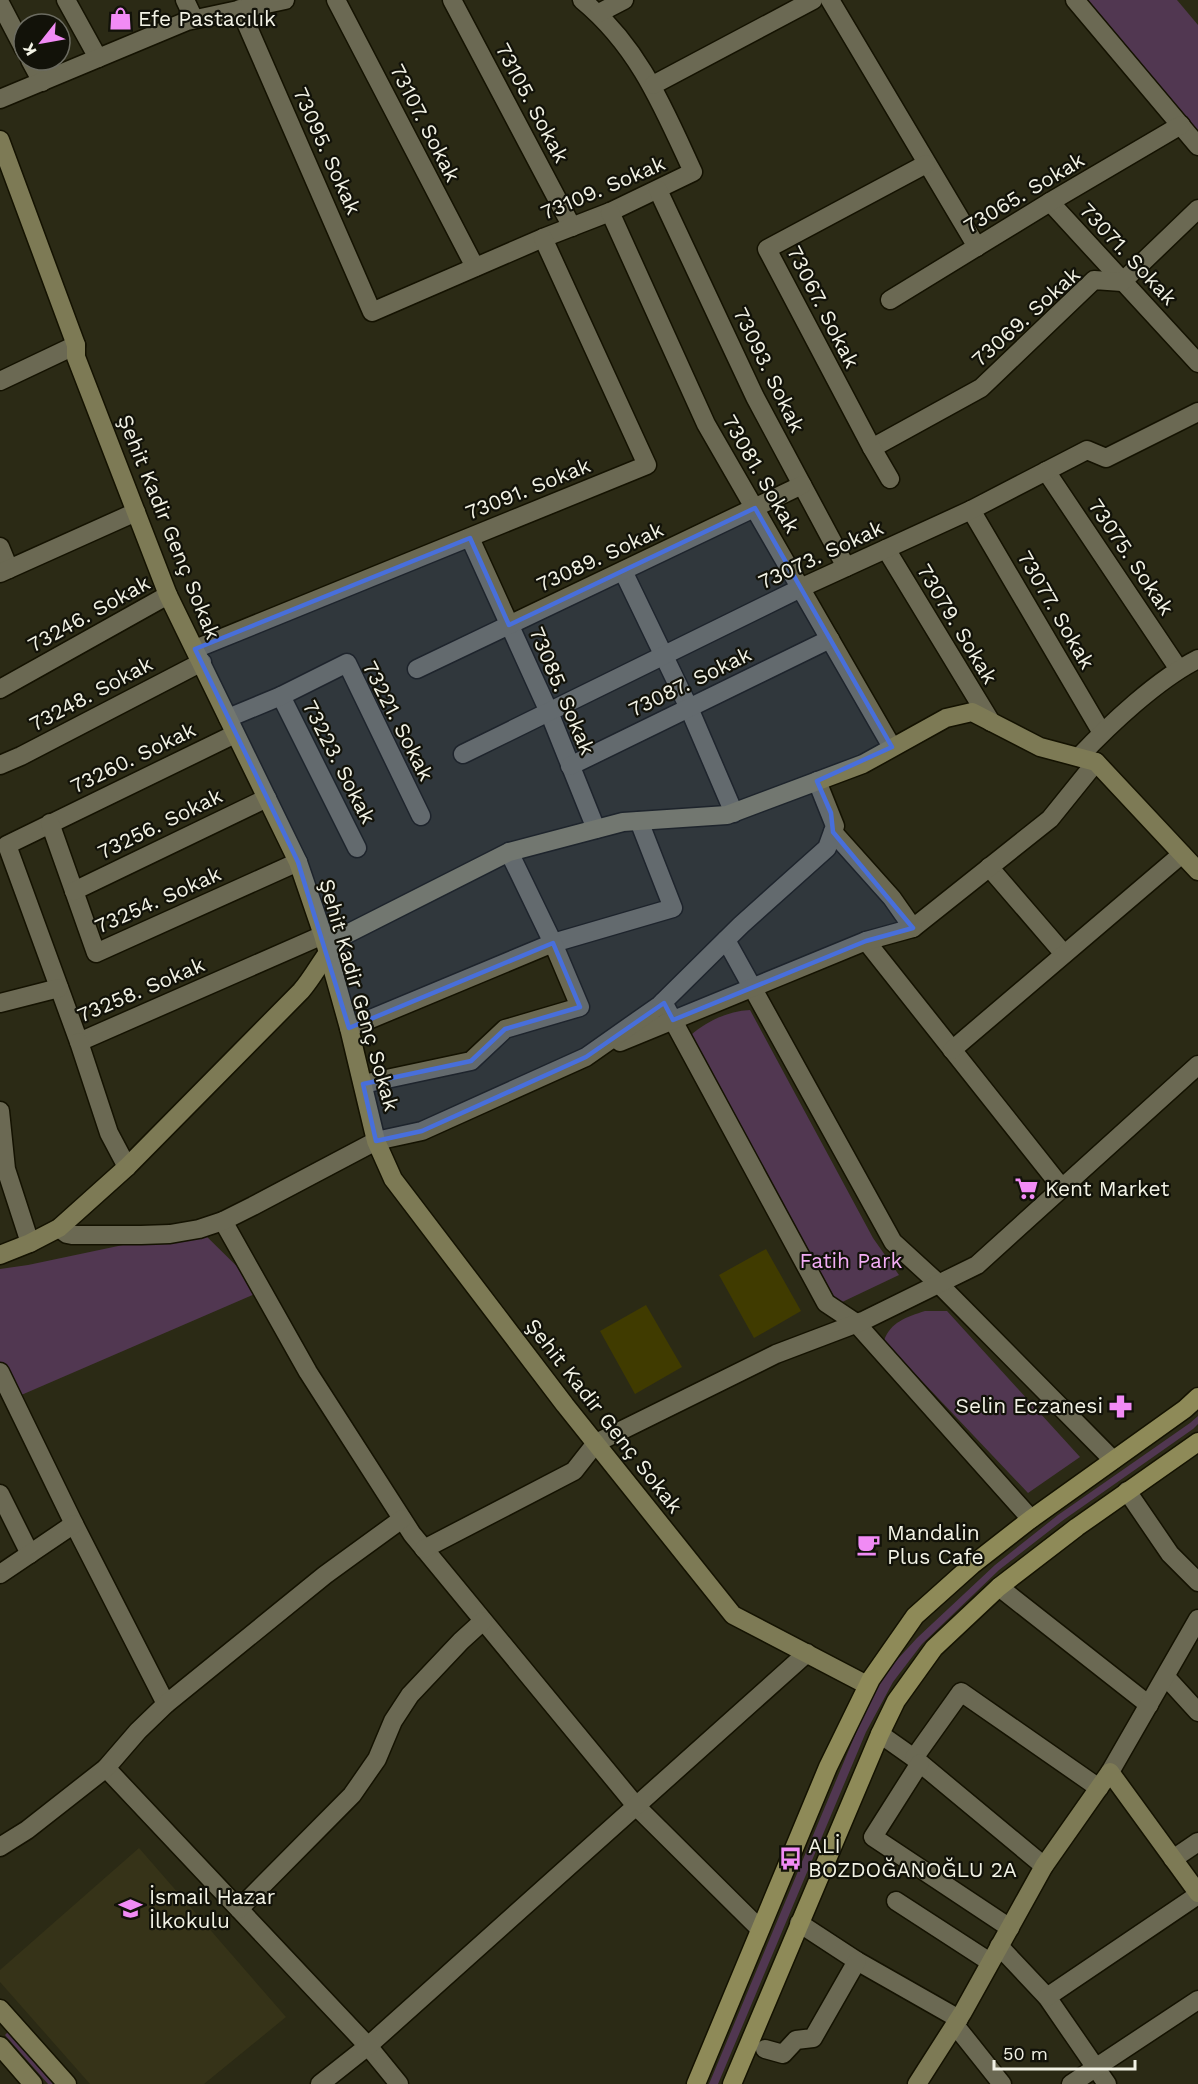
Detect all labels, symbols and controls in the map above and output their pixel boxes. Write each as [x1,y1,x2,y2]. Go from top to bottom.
shop icon: Efe Pastacılık [107,6,133,32]
place label: Efe Pastacılık [138,6,276,31]
north arrow [12,12,72,72]
street label: 73105. Sokak [490,39,574,167]
text: K [19,40,41,59]
street label: 73107. Sokak [385,60,466,186]
street label: 73095. Sokak [288,83,367,218]
street label: 73065. Sokak [959,147,1089,238]
street label: 73109. Sokak [537,150,669,225]
street label: 73071. Sokak [1075,197,1182,310]
street label: 73067. Sokak [782,242,865,372]
street label: 73069. Sokak [966,262,1085,372]
street label: 73093. Sokak [728,303,811,437]
street label: 73081. Sokak [717,410,805,537]
street label: Şehit Kadir Genç Sokak [113,411,226,643]
street label: 73091. Sokak [462,452,594,525]
street label: 73075. Sokak [1083,494,1180,620]
street label: 73073. Sokak [754,515,887,594]
street label: 73089. Sokak [532,516,667,597]
street label: 73077. Sokak [1012,546,1100,673]
street label: 73079. Sokak [912,559,1003,688]
street label: 73246. Sokak [23,570,154,657]
street label: 73085. Sokak [524,623,601,759]
street label: 73087. Sokak [624,641,755,722]
street label: 73248. Sokak [25,651,157,736]
street label: 73221. Sokak [358,657,439,785]
street label: 73223. Sokak [298,696,381,828]
street label: 73260. Sokak [66,716,199,799]
street label: 73256. Sokak [93,783,226,864]
street label: 73254. Sokak [91,861,225,938]
street label: Şehit Kadir Genç Sokak [314,876,405,1114]
street label: 73258. Sokak [73,951,208,1028]
supermarket icon: Kent Market [1014,1176,1040,1202]
place label: Kent Market [1045,1176,1169,1201]
park label: Fatih Park [800,1248,903,1273]
street label: Şehit Kadir Genç Sokak [521,1313,688,1518]
place label: Selin Eczanesi [956,1393,1103,1418]
pharmacy icon: Selin Eczanesi [1108,1393,1134,1419]
place label: Mandalin Plus Cafe [887,1520,984,1569]
cafe icon: Mandalin Plus Cafe [856,1532,882,1558]
place label: ALİ BOZDOĞANOĞLU 2A [808,1833,1017,1882]
bus stop icon: ALİ BOZDOĞANOĞLU 2A [777,1845,803,1871]
place label: İsmail Hazar İlkokulu [149,1884,276,1933]
school or university icon: İsmail Hazar İlkokulu [118,1896,144,1922]
scale bar [994,2033,1135,2071]
text: 50 m [1003,2043,1048,2064]

